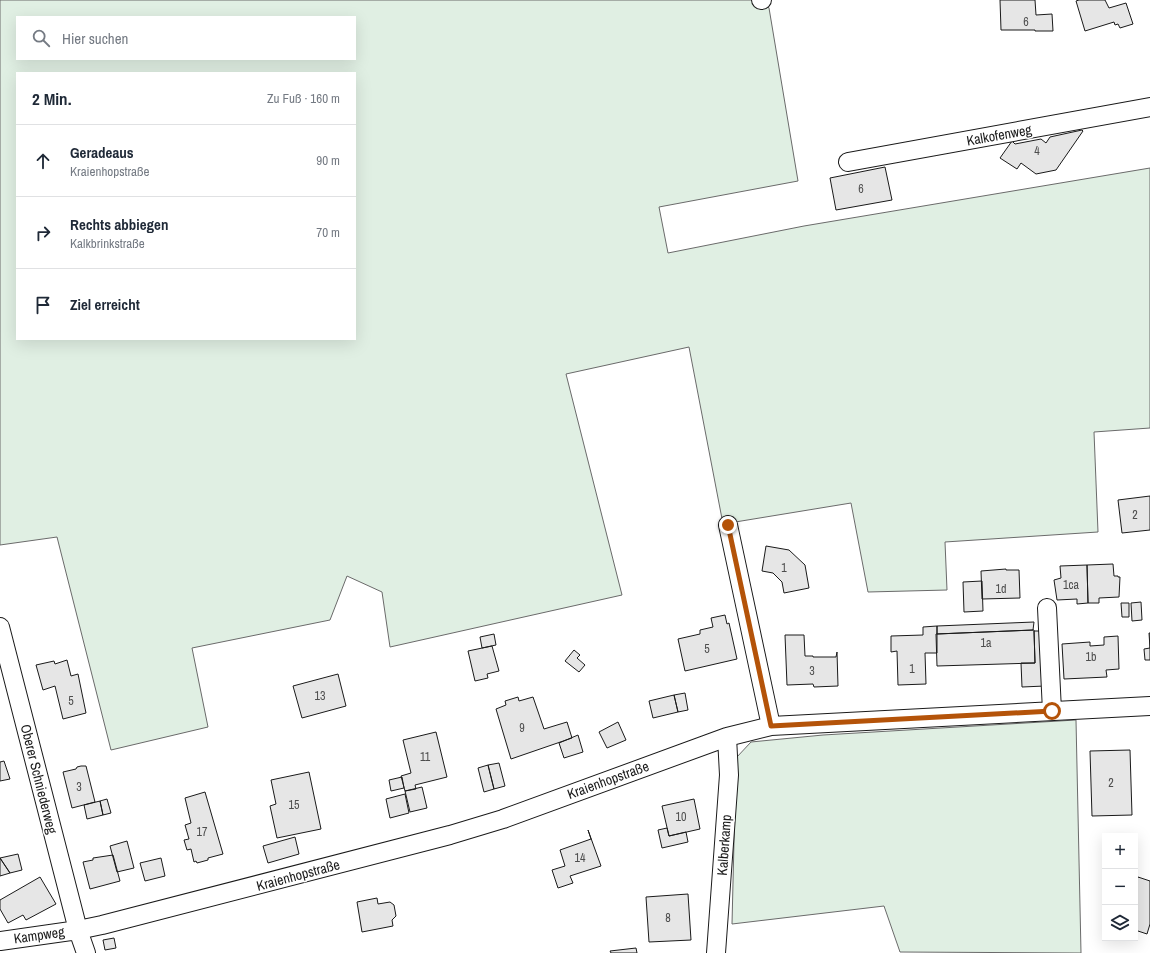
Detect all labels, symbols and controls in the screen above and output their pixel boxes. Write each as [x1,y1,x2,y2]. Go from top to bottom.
house number: 6 [1023,14,1029,30]
search box [16,16,356,60]
icon: search [30,27,52,49]
text: Hier suchen [62,28,128,49]
text: 2 Min. [32,87,72,110]
text: Zu Fuß · 160 m [267,90,340,107]
street label: Kalkofenweg [965,120,1034,150]
text: Geradeaus [70,142,134,163]
house number: 4 [1034,143,1040,159]
icon: ahead [32,150,54,172]
text: 90 m [316,152,340,169]
text: Kraienhopstraße [70,163,149,180]
house number: 6 [858,181,864,197]
text: Rechts abbiegen [70,214,168,235]
icon: right [32,222,54,244]
text: 70 m [316,224,340,241]
text: Kalkbrinkstraße [70,235,145,252]
icon: arrive [32,294,54,316]
text: Ziel erreicht [70,294,140,315]
house number: 2 [1132,507,1138,523]
route end [719,516,737,534]
house number: 1 [781,560,787,576]
house number: 1ca [1063,577,1079,593]
house number: 1d [996,581,1006,597]
house number: 1a [981,635,992,651]
house number: 5 [704,641,710,657]
house number: 1b [1086,649,1096,665]
house number: 1 [909,661,915,677]
house number: 3 [809,663,815,679]
house number: 13 [315,688,325,704]
house number: 5 [68,693,74,709]
route start [1043,702,1061,720]
house number: 9 [519,720,525,736]
street label: Oberer Schniederweg [17,722,61,836]
house number: 11 [420,749,431,765]
street label: Kraienhopstraße [565,757,651,803]
house number: 2 [1108,775,1114,791]
house number: 3 [76,779,82,795]
house number: 15 [289,797,300,813]
house number: 10 [676,809,686,825]
street label: Kalberkamp [713,814,735,876]
house number: 17 [197,824,208,840]
map controls [1102,833,1138,941]
button: + [1102,833,1138,869]
house number: 14 [575,850,586,866]
street label: Kraienhopstraße [254,855,342,895]
button: − [1102,869,1138,905]
button: layers [1102,905,1138,941]
house number: 8 [665,910,671,926]
street label: Kampweg [12,922,66,947]

